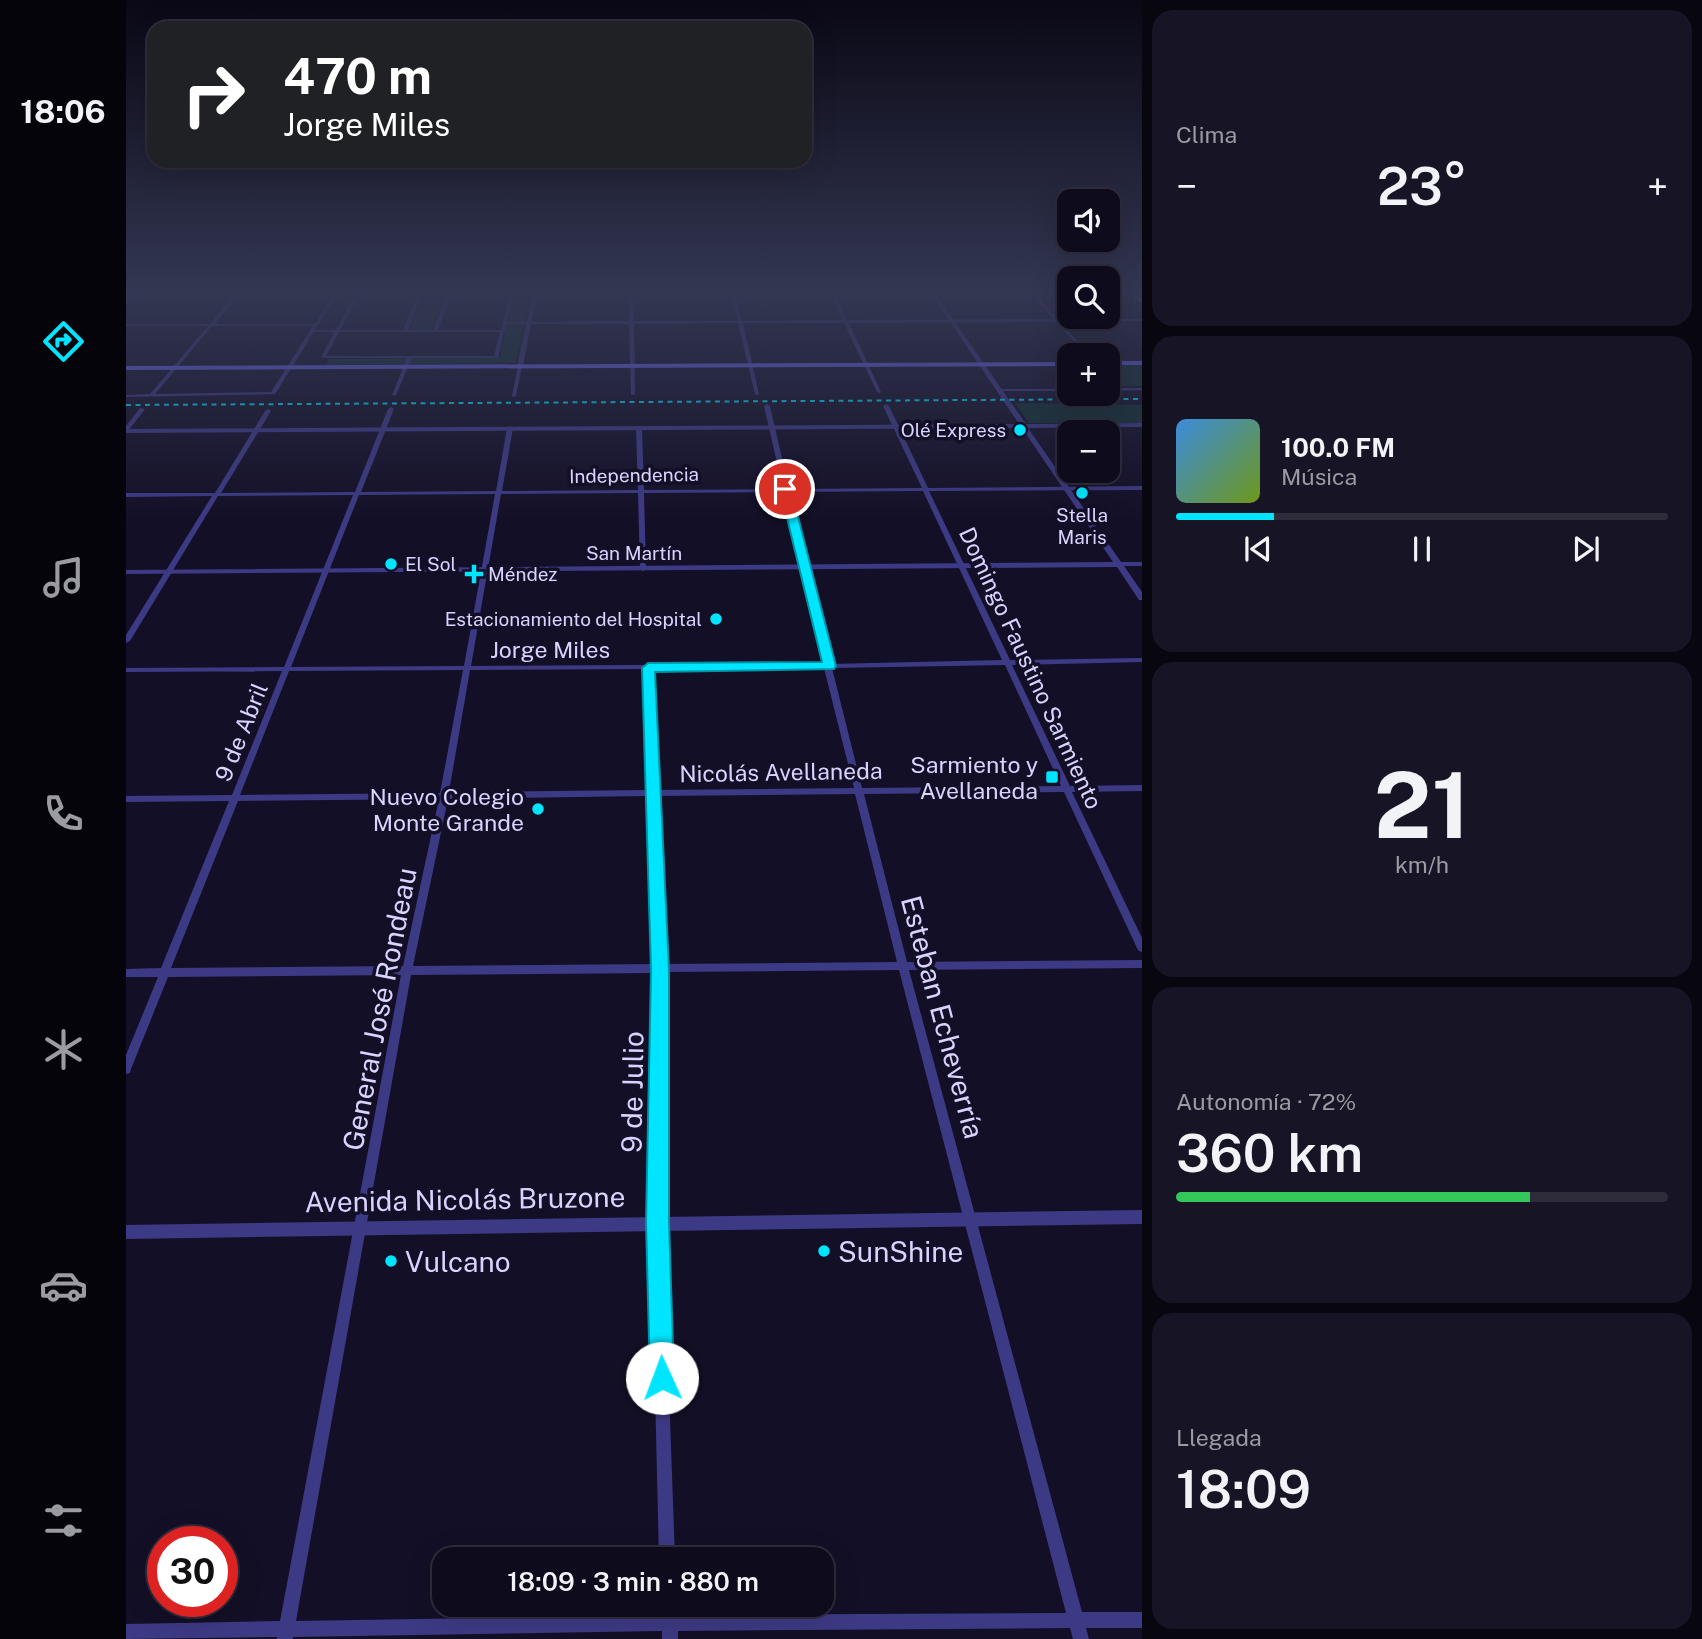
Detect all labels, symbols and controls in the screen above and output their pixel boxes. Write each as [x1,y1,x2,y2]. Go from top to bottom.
text: 470 m [283,47,432,105]
icon: right [168,49,259,140]
text: 18:06 [20,93,106,130]
text: Jorge Miles [283,106,450,143]
text: Clima [1176,121,1237,148]
text: 23° [1377,156,1467,217]
text: − [1176,164,1197,209]
text: + [1647,164,1668,209]
map controls [1057,189,1120,483]
button: sound [1057,189,1120,252]
button: search [1057,266,1120,329]
icon: directions [39,317,88,366]
button: + [1057,343,1120,406]
place label: Olé Express [901,419,1006,441]
button: − [1057,420,1120,483]
marker: Olé Express [1012,422,1028,438]
text: 100.0 FM [1281,432,1395,463]
pin [755,459,815,519]
street label: Independencia [569,463,699,487]
text: Música [1281,463,1357,490]
icon: arrive [766,470,804,508]
marker: Stella Maris [1074,485,1090,501]
place label: Stella Maris [1056,504,1108,548]
street label: Domingo Faustino Sarmiento [954,523,1108,813]
icon: previous [1239,530,1277,568]
icon: pause [1403,530,1441,568]
icon: next [1567,530,1605,568]
street label: San Martín [586,542,682,564]
icon: music [39,553,88,602]
place label: El Sol [405,553,456,575]
marker: El Sol [383,556,399,572]
place label: Méndez [488,563,557,585]
marker: Méndez [466,566,482,582]
place label: Estacionamiento del Hospital [445,608,702,630]
marker: Estacionamiento del Hospital [708,611,724,627]
street label: Jorge Miles [490,636,610,663]
street label: 9 de Abril [209,679,273,785]
place label: Sarmiento y Avellaneda [910,751,1038,804]
text: 21 [1374,752,1470,858]
street label: Nicolás Avellaneda [679,757,883,787]
marker: Sarmiento y Avellaneda [1044,769,1060,785]
place label: Nuevo Colegio Monte Grande [370,783,524,836]
icon: phone [39,789,88,838]
marker: Nuevo Colegio Monte Grande [530,801,546,817]
text: km/h [1395,851,1449,878]
street label: General José Rondeau [335,865,423,1153]
street label: Esteban Echeverría [895,892,991,1142]
icon: climate [39,1025,88,1074]
street label: 9 de Julio [614,1031,650,1153]
text: Autonomía · 72% [1176,1088,1356,1115]
text: 360 km [1176,1123,1363,1184]
street label: Avenida Nicolás Bruzone [304,1180,626,1218]
place label: SunShine [838,1235,963,1268]
marker: SunShine [816,1243,832,1259]
place label: Vulcano [405,1245,511,1278]
marker: Vulcano [383,1253,399,1269]
icon: car [39,1261,88,1310]
position arrow [625,1341,699,1415]
text: Llegada [1176,1424,1262,1451]
text: 18:09 [1176,1459,1311,1520]
icon: filters [39,1496,88,1545]
speed limit sign: 30 [147,1526,238,1617]
text: 18:09 · 3 min · 880 m [507,1566,759,1597]

